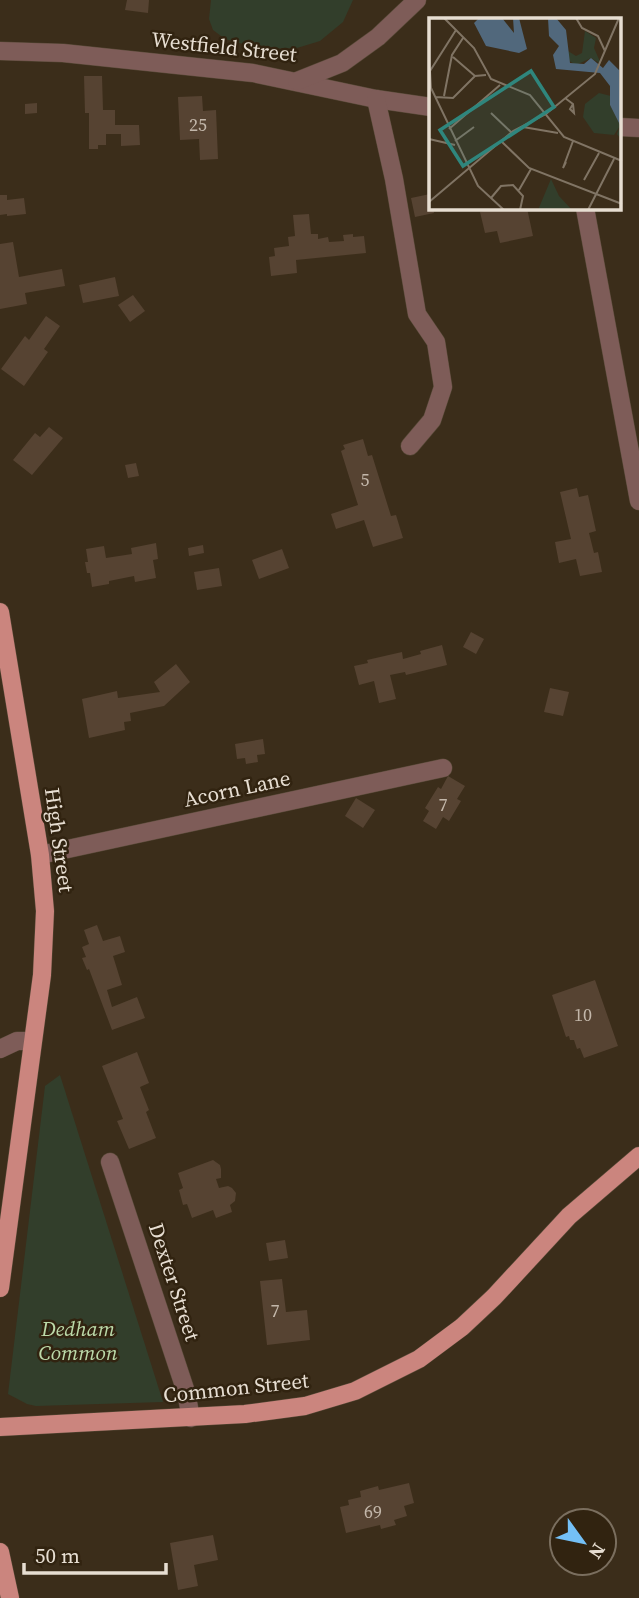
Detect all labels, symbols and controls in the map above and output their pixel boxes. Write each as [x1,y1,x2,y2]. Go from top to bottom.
inset map [429,18,622,210]
street label: Westfield Street [150,24,298,69]
house number: 25 [189,112,207,137]
house number: 5 [361,467,370,492]
street label: Acorn Lane [181,763,293,814]
street label: High Street [38,786,81,894]
house number: 7 [439,792,448,817]
house number: 10 [574,1002,592,1027]
street label: Dexter Street [142,1219,207,1345]
house number: 7 [271,1298,280,1323]
park label: Dedham Common [38,1314,118,1367]
street label: Common Street [162,1365,310,1410]
house number: 69 [364,1499,382,1524]
north arrow [548,1507,618,1577]
scale bar [24,1532,166,1576]
text: N [582,1538,612,1564]
text: 50 m [35,1541,80,1570]

